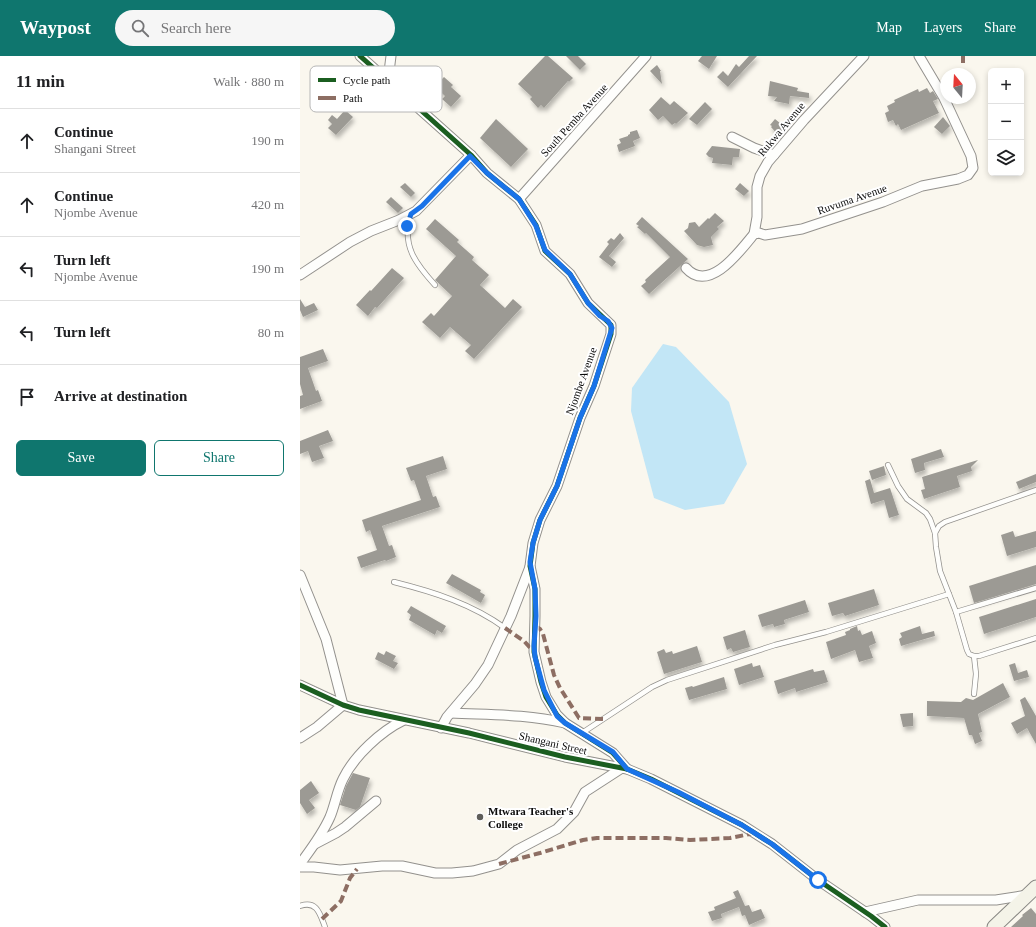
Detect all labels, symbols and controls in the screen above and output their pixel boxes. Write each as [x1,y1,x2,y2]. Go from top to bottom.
search box [115,10,395,46]
text: Waypost [20,17,91,38]
icon: search [129,17,151,39]
text: Search here [161,20,231,36]
text: Map [876,20,902,35]
text: Layers [924,20,962,35]
text: Share [984,20,1016,35]
legend [310,66,442,112]
north arrow [940,68,976,104]
map controls [988,68,1024,176]
button: + [988,68,1024,104]
text: 11 min [16,72,65,91]
text: Walk · 880 m [213,74,284,89]
text: Cycle path [343,74,391,86]
street label: South Pemba Avenue [538,81,610,159]
text: Path [343,92,363,104]
street label: Rukwa Avenue [755,100,807,158]
button: − [988,104,1024,140]
text: Continue [54,124,113,140]
icon: ahead [16,130,38,152]
text: 190 m [251,133,284,148]
button: layers [988,140,1024,176]
text: Shangani Street [54,141,136,156]
street label: Ruvuma Avenue [816,181,888,217]
text: Continue [54,188,113,204]
icon: ahead [16,194,38,216]
text: 420 m [251,197,284,212]
text: Njombe Avenue [54,205,138,220]
route end [398,217,416,235]
text: Turn left [54,252,111,268]
icon: left [16,258,38,280]
text: 190 m [251,261,284,276]
text: Njombe Avenue [54,269,138,284]
icon: left [16,322,38,344]
text: Turn left [54,324,111,340]
text: 80 m [258,325,284,340]
street label: Njombe Avenue [563,345,599,416]
icon: arrive [16,386,38,408]
text: Arrive at destination [54,388,187,404]
button: Save [16,440,146,476]
button: Share [154,440,284,476]
street label: Shangani Street [518,729,588,757]
place label: Mtwara Teacher's College [488,805,574,830]
marker: Mtwara Teacher's College [475,812,485,822]
route start [809,871,827,889]

